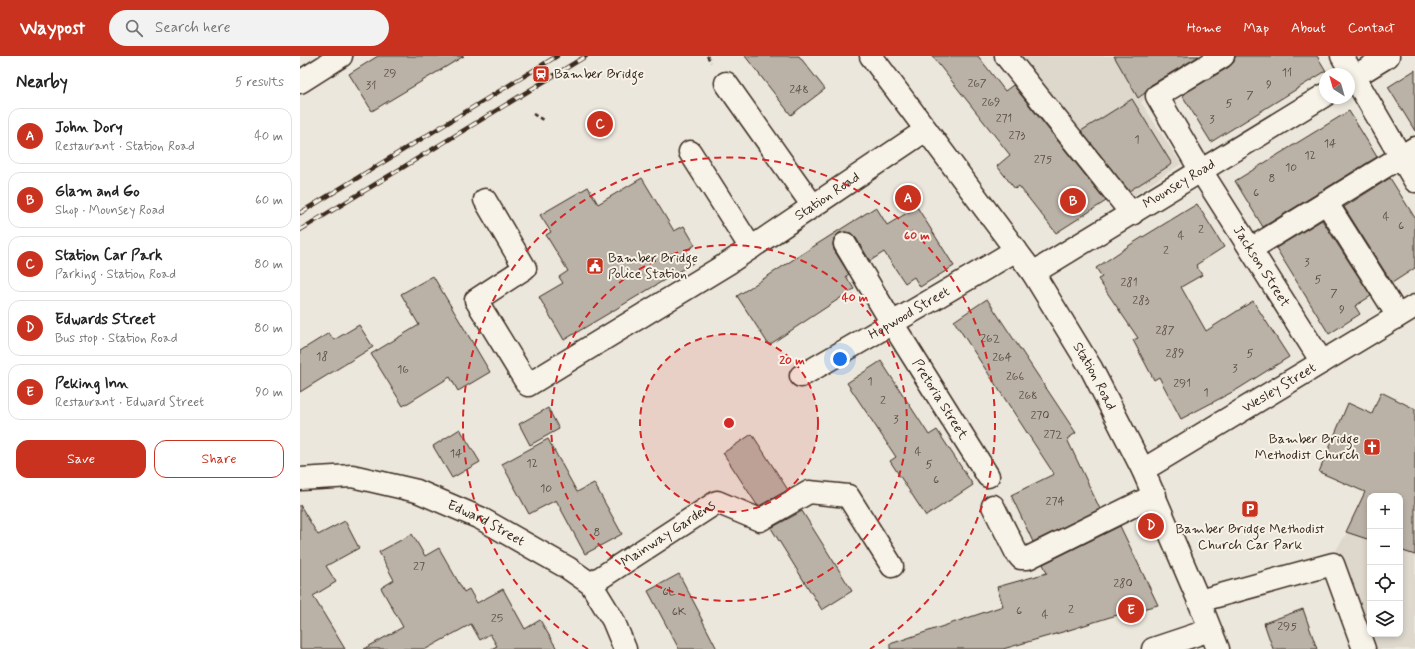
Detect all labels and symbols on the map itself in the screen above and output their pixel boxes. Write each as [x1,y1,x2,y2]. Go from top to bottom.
station icon: Bamber Bridge [531,64,551,84]
place label: Bamber Bridge [554,65,644,85]
house number: 11 [1282,65,1292,81]
house number: 29 [383,66,397,82]
north arrow [1319,68,1355,104]
house number: 267 [967,76,987,92]
house number: 9 [1266,77,1272,93]
house number: 31 [366,78,376,94]
house number: 248 [789,82,809,98]
house number: 7 [1246,88,1254,104]
house number: 269 [982,95,1000,111]
house number: 5 [1225,96,1233,112]
pin: C [587,109,613,139]
house number: 271 [996,111,1012,127]
house number: 3 [1209,112,1215,128]
house number: 273 [1009,128,1026,144]
house number: 1 [1134,132,1140,148]
house number: 14 [1324,136,1336,152]
house number: 12 [1304,148,1316,164]
house number: 275 [1034,152,1053,168]
street label: Mounsey Road [1139,155,1219,213]
house number: 10 [1285,160,1297,176]
street label: Station Road [791,168,863,225]
house number: 8 [1269,171,1275,187]
pin: A [895,183,921,213]
house number: 6 [1253,185,1259,201]
pin: B [1060,186,1086,216]
house number: 4 [1383,209,1390,225]
house number: 6 [1398,218,1404,234]
house number: 2 [1198,222,1204,238]
street label: Jackson Street [1229,222,1294,311]
text: 60 m [904,228,930,244]
house number: 4 [1178,228,1185,244]
house number: 2 [1163,243,1169,259]
place label: Bamber Bridge Police Station [608,249,698,283]
house number: 3 [1304,255,1310,271]
public building icon: Bamber Bridge Police Station [585,256,605,276]
house number: 5 [1314,272,1322,288]
house number: 281 [1120,275,1138,291]
street label: Hopwood Street [865,283,953,344]
house number: 7 [1330,286,1338,302]
text: 40 m [842,290,869,306]
house number: 283 [1132,293,1150,309]
house number: 9 [1339,302,1345,318]
house number: 287 [1155,323,1175,339]
house number: 262 [980,331,1000,347]
street label: Station Road [1068,339,1120,413]
house number: 289 [1166,346,1184,362]
house number: 5 [1246,346,1254,362]
house number: 18 [316,349,328,365]
your location [830,349,850,369]
house number: 264 [992,350,1012,366]
text: 20 m [779,353,805,369]
street label: Pretoria Street [908,356,972,444]
street label: Wesley Street [1239,359,1319,417]
house number: 3 [1232,361,1238,377]
house number: 16 [397,362,409,378]
house number: 266 [1006,369,1024,385]
house number: 1 [867,374,873,390]
house number: 291 [1173,376,1191,392]
house number: 1 [1203,385,1209,401]
house number: 268 [1019,388,1038,404]
house number: 2 [880,393,886,409]
house number: 270 [1030,408,1050,424]
house number: 3 [893,412,899,428]
centre of rings [722,416,736,430]
house number: 272 [1043,427,1063,443]
place label: Bamber Bridge Methodist Church [1255,430,1359,464]
church icon: Bamber Bridge Methodist Church [1362,437,1382,457]
house number: 4 [915,444,922,460]
house number: 14 [450,446,462,462]
house number: 12 [526,456,538,472]
house number: 5 [925,457,933,473]
house number: 6 [933,472,939,488]
house number: 10 [540,481,552,497]
house number: 274 [1046,494,1064,510]
street label: Edward Street [445,496,528,551]
street label: Mainway Gardens [617,496,719,571]
parking icon: Bamber Bridge Methodist Church Car Park [1240,499,1260,519]
pin: D [1138,511,1164,541]
place label: Bamber Bridge Methodist Church Car Park [1175,520,1325,554]
house number: 8 [594,525,600,541]
house number: 27 [413,559,425,575]
house number: 280 [1113,576,1133,592]
house number: 6L [662,584,676,600]
pin: E [1118,595,1144,625]
house number: 2 [1068,602,1074,618]
house number: 6 [1016,603,1022,619]
house number: 6K [672,604,687,620]
house number: 4 [1042,607,1049,623]
house number: 25 [491,611,503,627]
house number: 295 [1277,619,1297,635]

